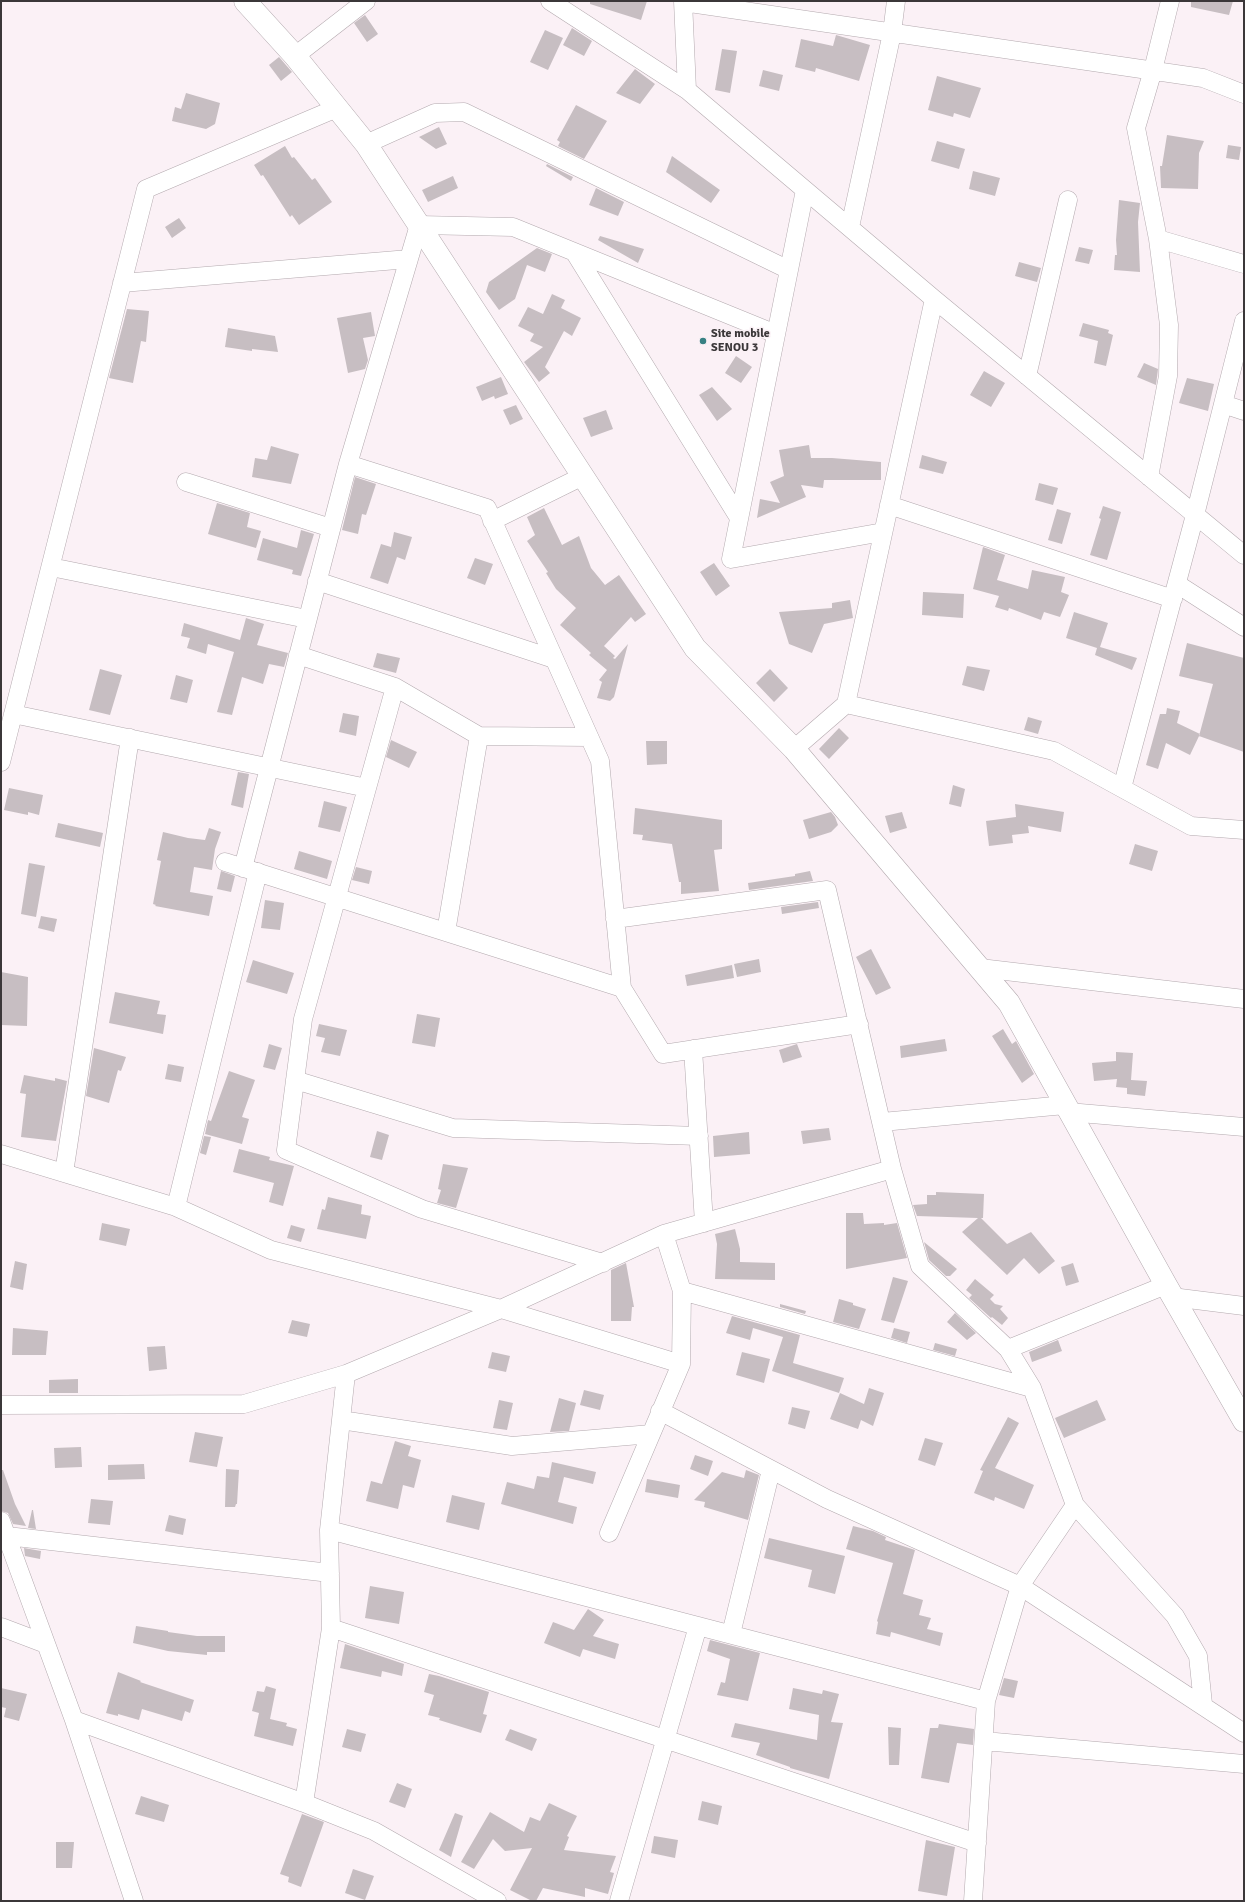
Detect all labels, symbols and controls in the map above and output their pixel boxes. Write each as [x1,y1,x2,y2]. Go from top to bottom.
place label: Site mobile SENOU 3 [711,327,770,355]
marker: Site mobile SENOU 3 [698,336,708,346]

